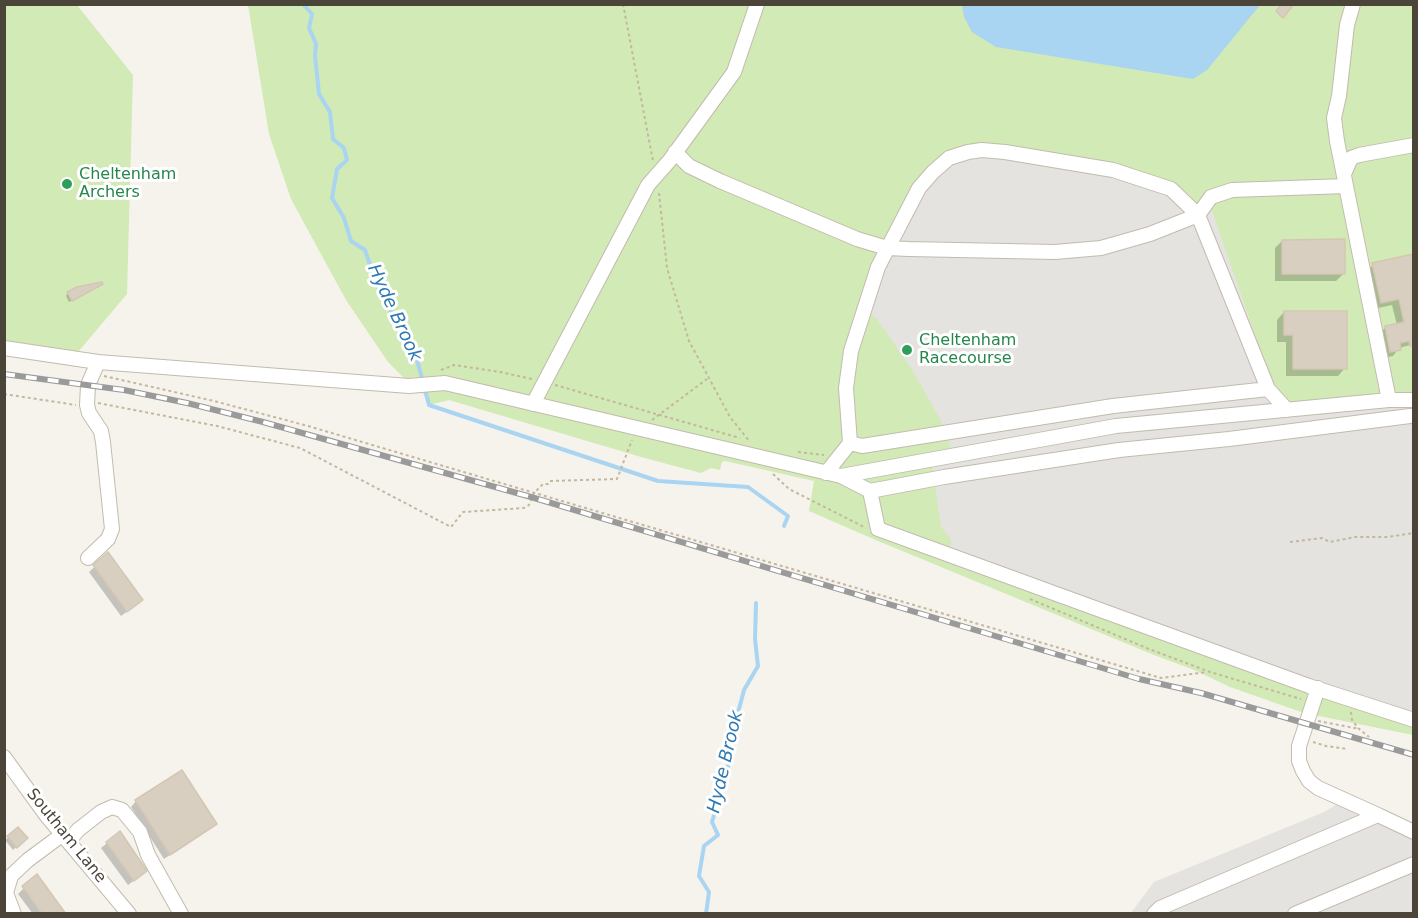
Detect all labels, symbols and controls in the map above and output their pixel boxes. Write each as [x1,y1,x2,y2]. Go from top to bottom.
place label: Cheltenham Archers [79,165,176,203]
marker: Cheltenham Archers [60,177,74,191]
water label: Hyde Brook [362,261,426,365]
place label: Cheltenham Racecourse [919,331,1016,369]
marker: Cheltenham Racecourse [900,343,914,357]
water label: Hyde Brook [704,709,748,815]
street label: Southam Lane [22,785,110,887]

